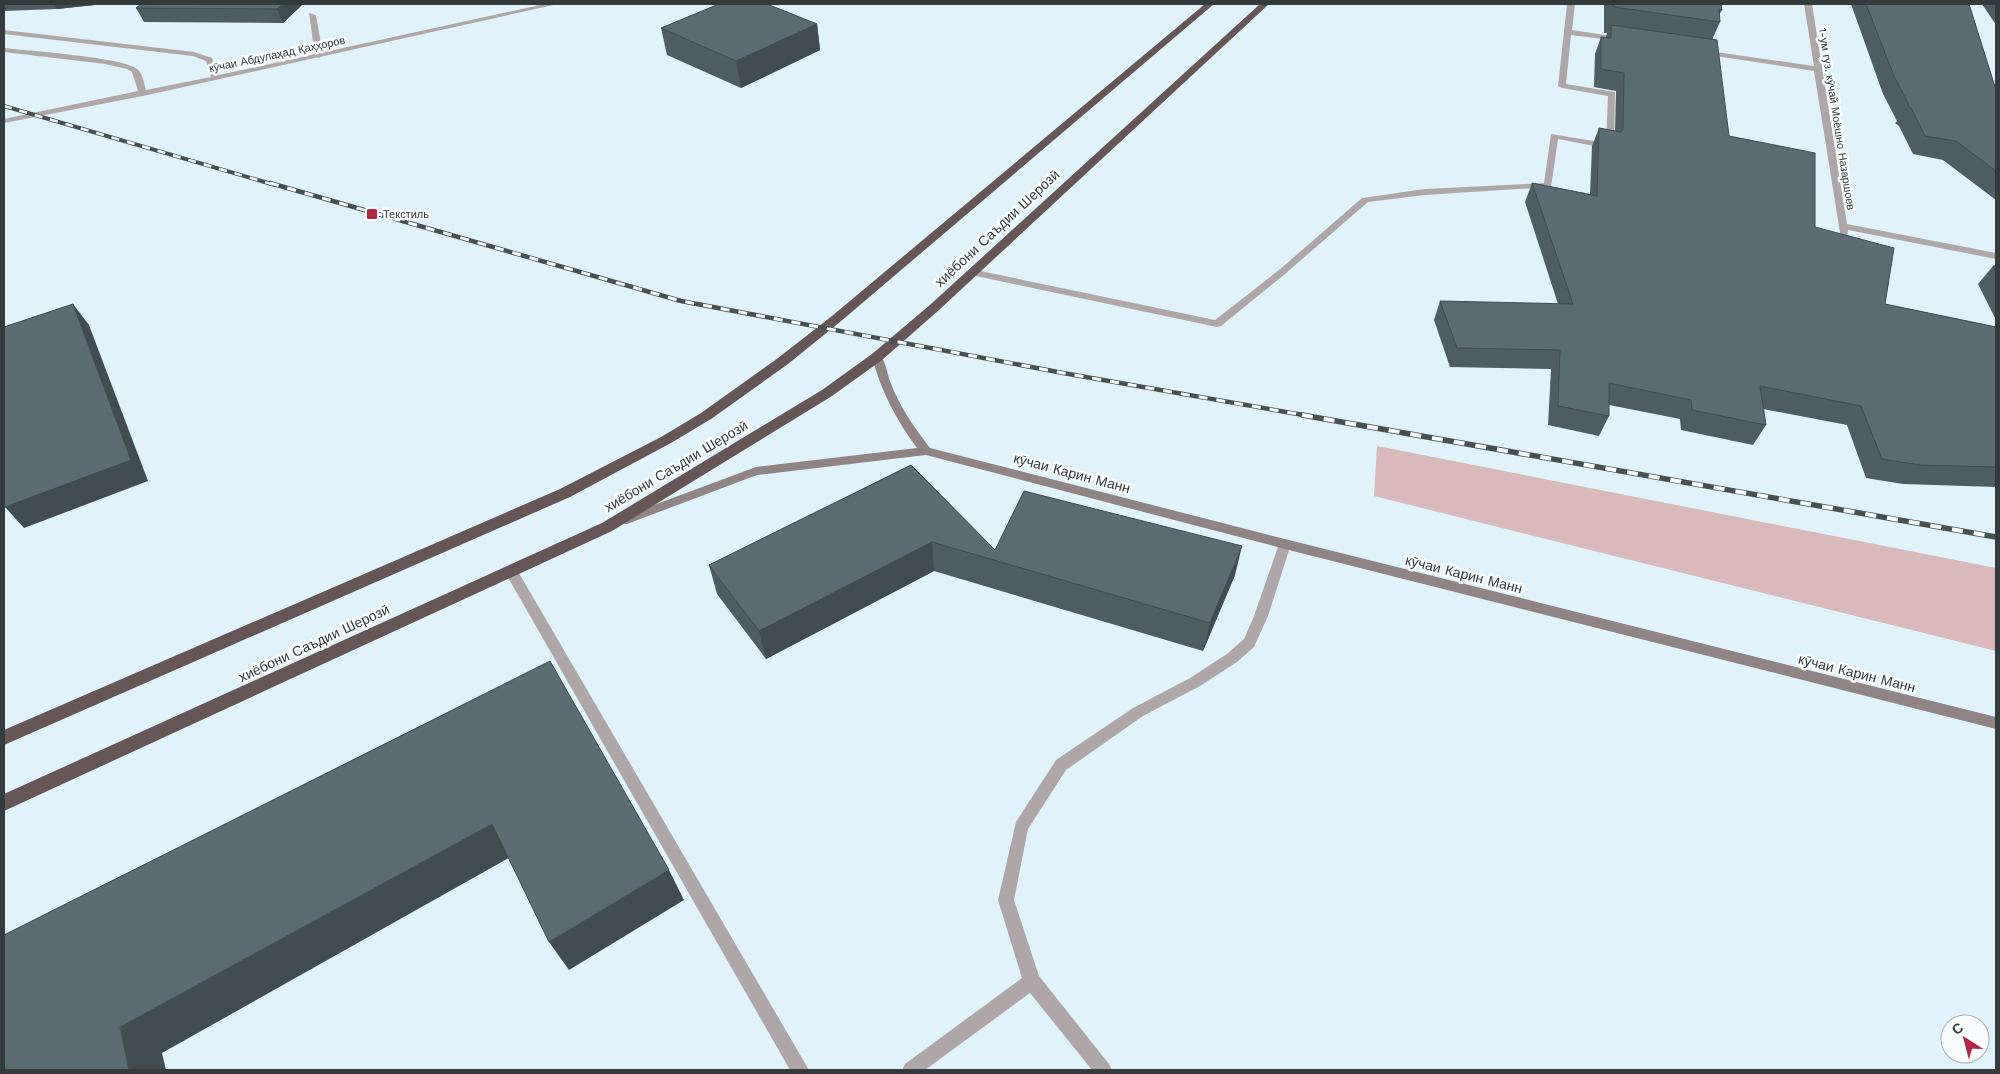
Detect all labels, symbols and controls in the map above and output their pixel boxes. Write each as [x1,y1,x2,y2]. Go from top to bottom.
street label: 1-ум гуз. кӯчай Моёшно Назаршоев [1816,27,1857,211]
street label: кӯчаи Абдулаҳад Қаҳҳоров [208,34,347,75]
street label: хиёбони Саъдии Шерозӣ [931,166,1063,290]
marker: Текстиль [365,207,379,221]
place label: Текстиль [383,208,429,221]
street label: хиёбони Саъдии Шерозӣ [601,417,751,515]
street label: кӯчаи Карин Манн [1012,450,1132,496]
street label: кӯчаи Карин Манн [1404,552,1524,596]
street label: хиёбони Саъдии Шерозӣ [236,601,392,685]
street label: кӯчаи Карин Манн [1797,651,1917,695]
north arrow [1940,1014,1990,1064]
text: С [1949,1019,1966,1038]

